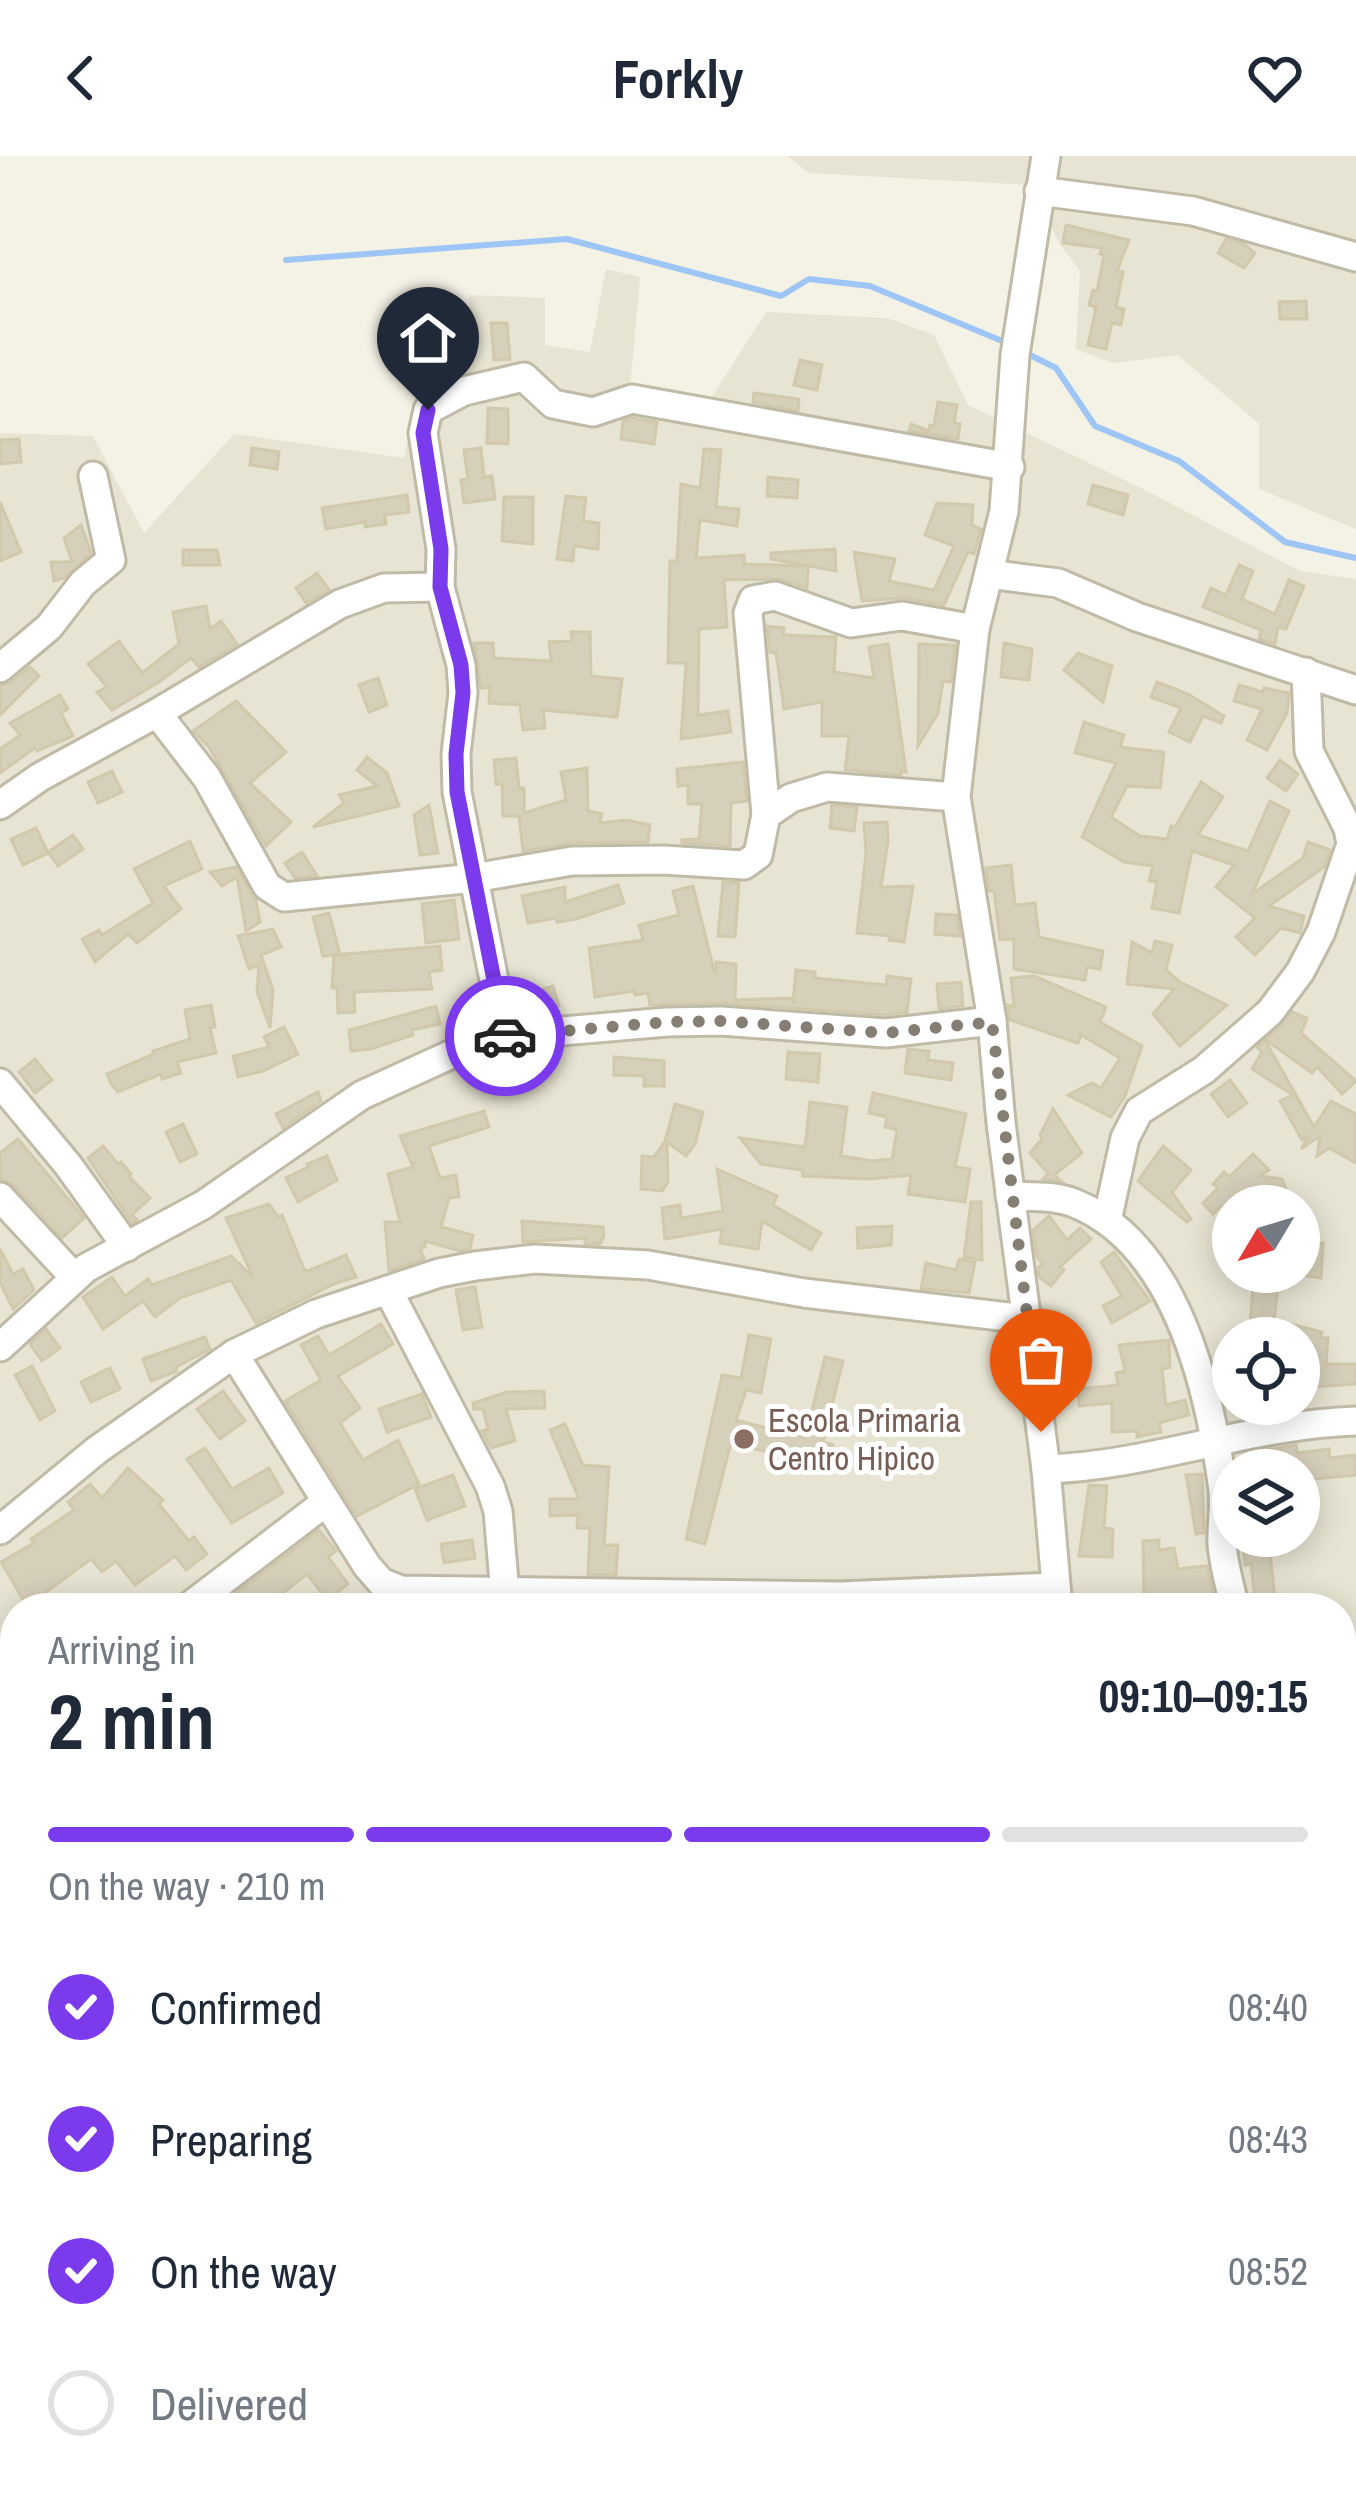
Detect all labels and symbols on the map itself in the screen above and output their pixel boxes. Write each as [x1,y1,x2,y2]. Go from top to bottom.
pin [377,287,479,410]
courier [445,976,565,1096]
north arrow [1212,1185,1320,1293]
pin [990,1309,1092,1432]
place label: Escola Primaria Centro Hipico [768,1398,961,1480]
marker: Escola Primaria Centro Hipico [731,1426,757,1452]

